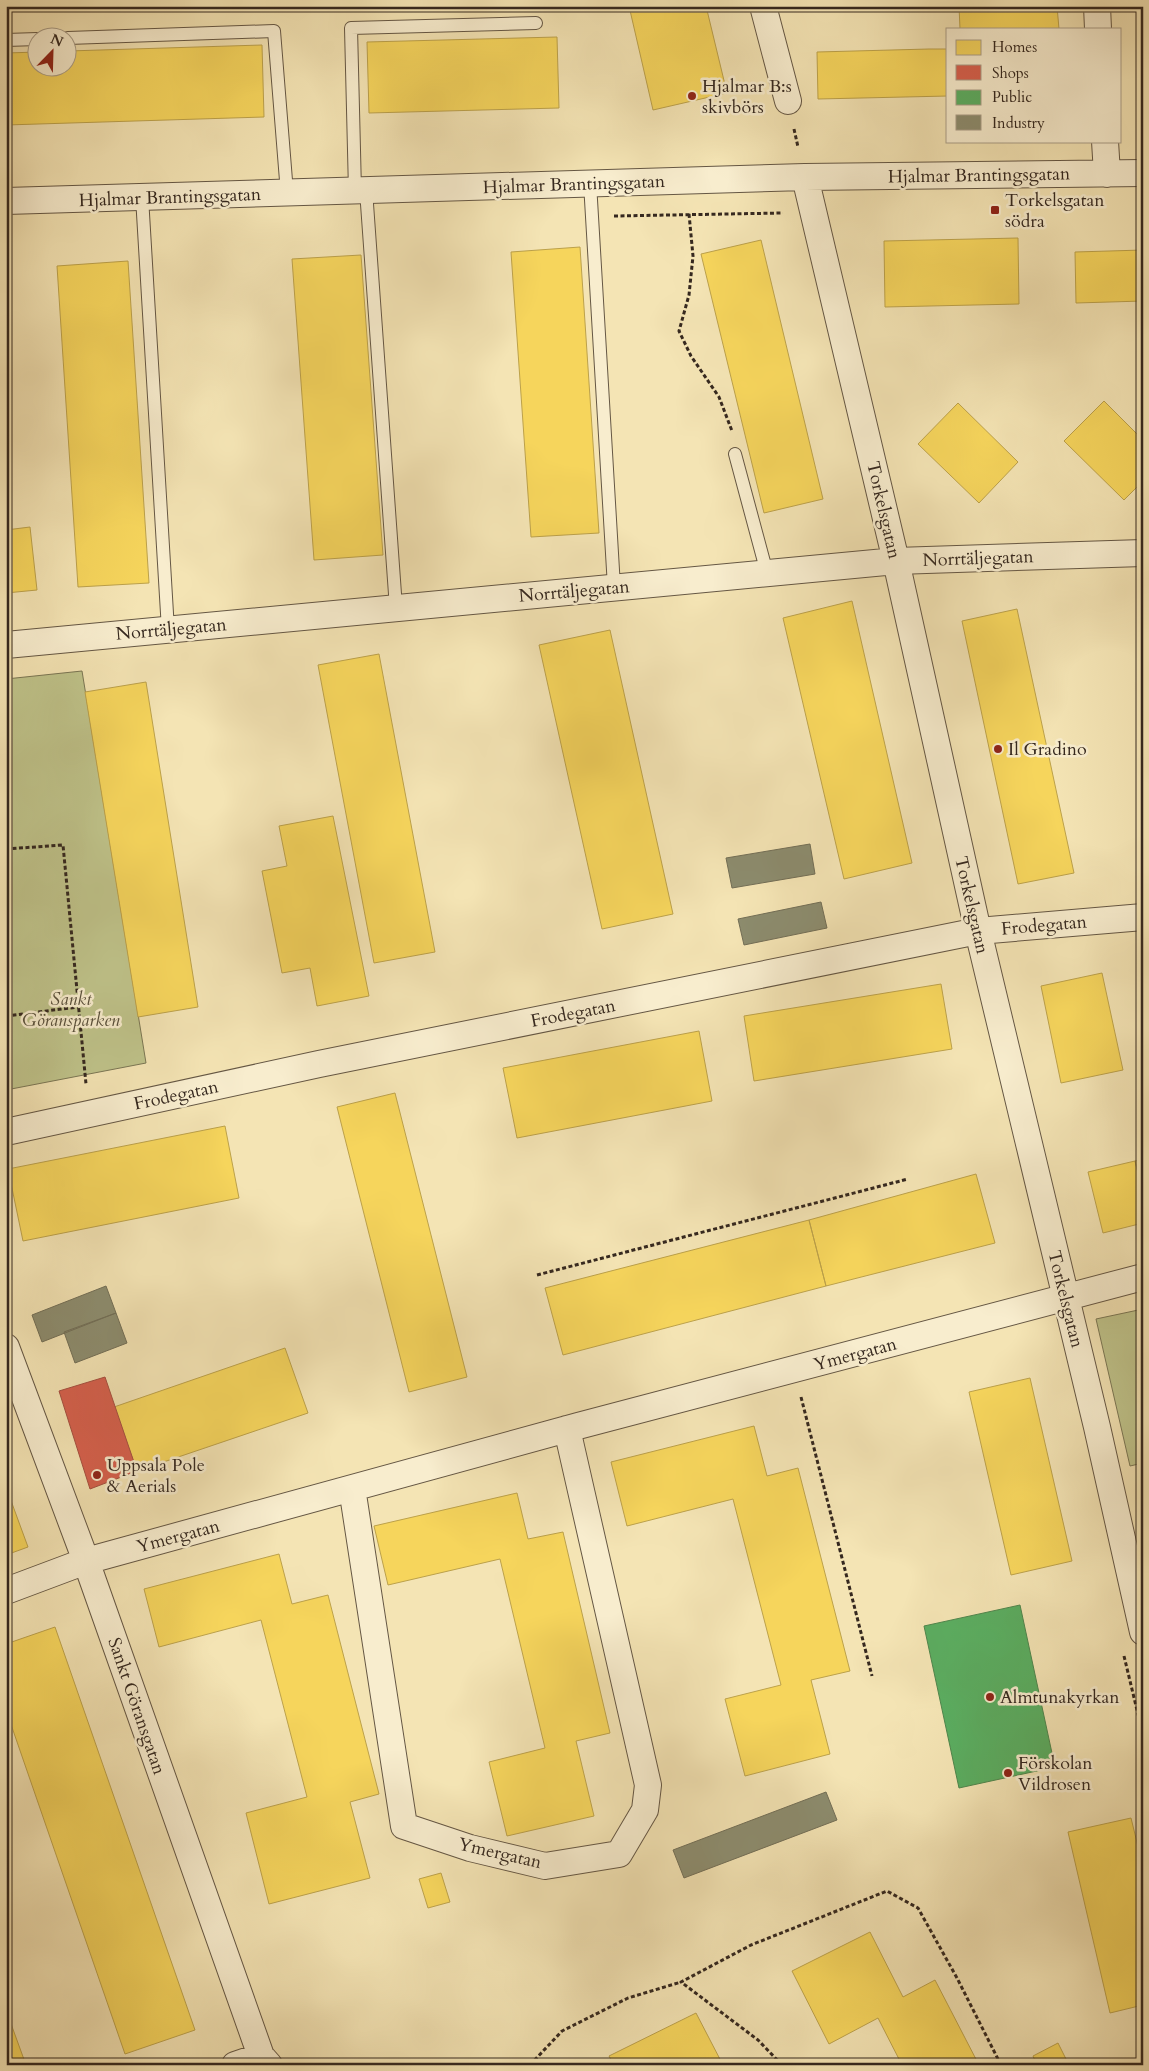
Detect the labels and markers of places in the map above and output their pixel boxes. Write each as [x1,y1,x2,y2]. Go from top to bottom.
place label: Hjalmar B:s skivbörs [702,74,792,120]
marker: Hjalmar B:s skivbörs [686,90,698,102]
place label: Torkelsgatan södra [1005,188,1105,234]
marker: Torkelsgatan södra [989,204,1001,216]
place label: Il Gradino [1008,737,1087,762]
marker: Il Gradino [992,743,1004,755]
place label: Uppsala Pole & Aerials [107,1453,205,1499]
marker: Uppsala Pole & Aerials [91,1469,103,1481]
place label: Almtunakyrkan [1000,1685,1120,1710]
marker: Almtunakyrkan [984,1691,996,1703]
place label: Förskolan Vildrosen [1018,1751,1093,1797]
marker: Förskolan Vildrosen [1002,1767,1014,1779]

